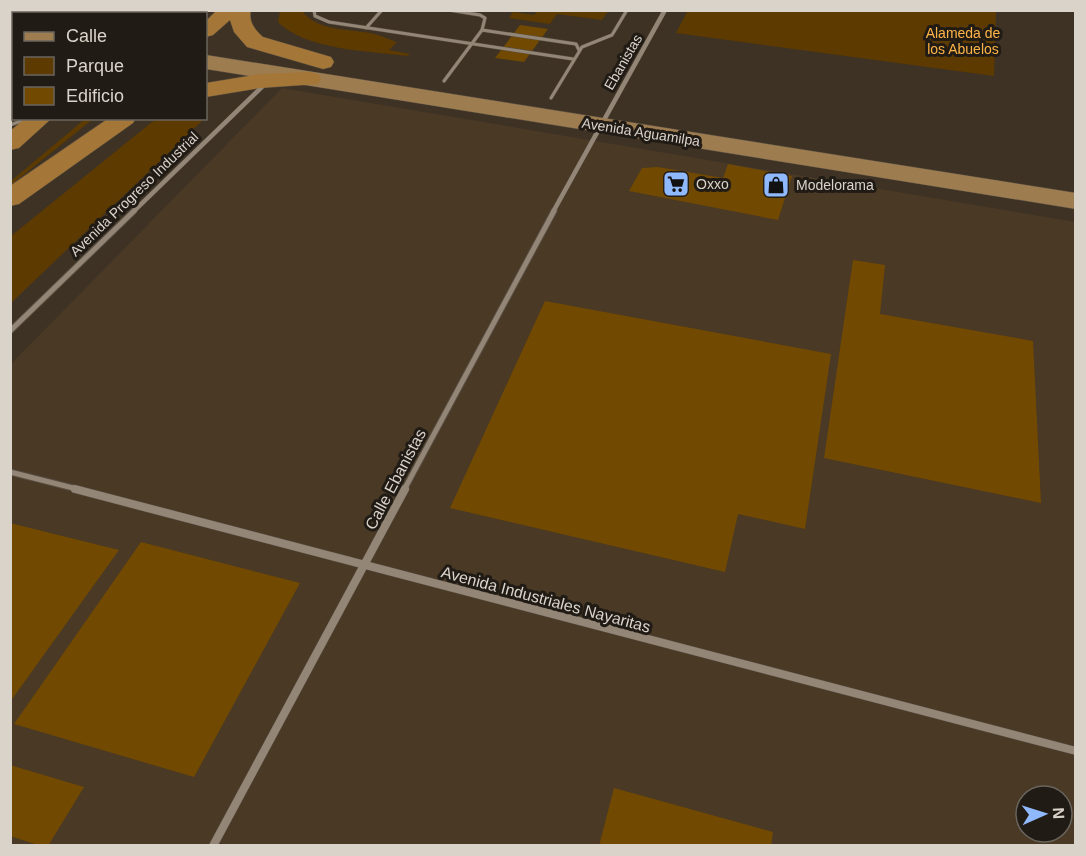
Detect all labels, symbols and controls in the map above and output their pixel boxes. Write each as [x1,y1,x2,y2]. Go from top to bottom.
legend [12,12,207,120]
park label: Alameda de los Abuelos [926,25,1001,57]
text: Calle [66,26,107,46]
street label: Ebanistas [601,31,645,93]
text: Parque [66,56,124,76]
text: Edificio [66,86,124,106]
street label: Avenida Aguamilpa [581,115,702,149]
street label: Avenida Progreso Industrial [67,129,201,259]
supermarket icon: Oxxo [661,169,691,199]
shop icon: Modelorama [761,170,791,200]
place label: Oxxo [696,176,729,192]
place label: Modelorama [796,177,874,193]
street label: Calle Ebanistas [362,426,429,532]
street label: Avenida Industriales Nayaritas [439,563,652,636]
north arrow [1014,784,1074,844]
text: N [1050,807,1067,819]

